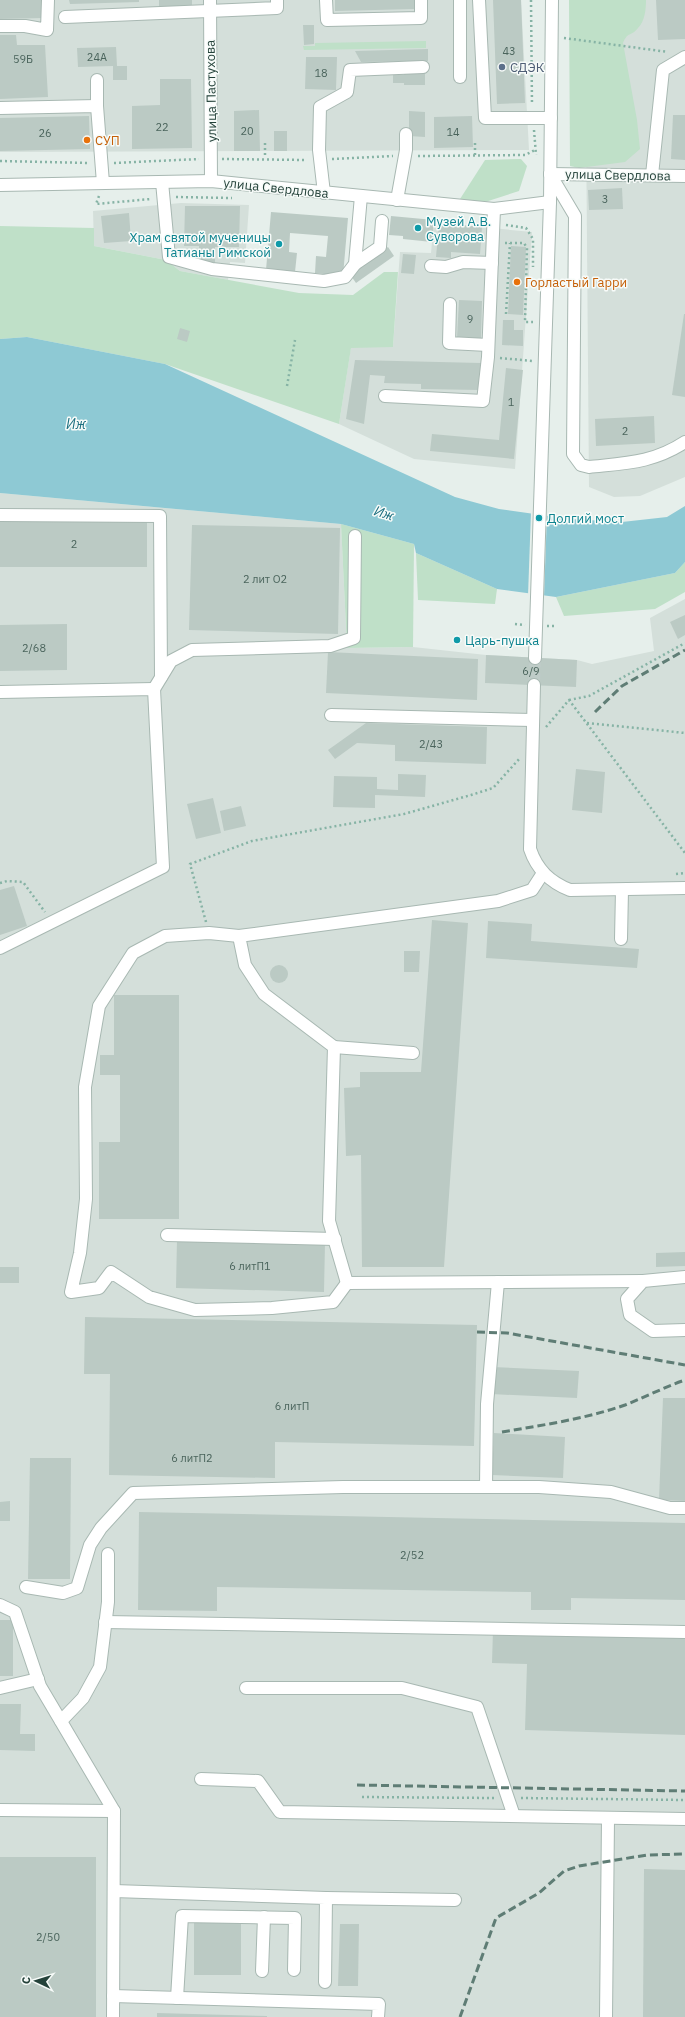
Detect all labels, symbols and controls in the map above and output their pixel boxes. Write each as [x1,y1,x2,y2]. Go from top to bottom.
street label: улица Пастухова [202,40,220,142]
house number: 43 [502,44,516,58]
house number: 24А [87,50,107,64]
house number: 59Б [13,52,33,66]
place label: СДЭК [510,59,545,76]
marker: СДЭК [497,62,507,72]
house number: 18 [314,66,328,80]
house number: 22 [155,120,169,134]
house number: 20 [240,124,254,138]
house number: 14 [446,125,460,139]
house number: 26 [38,126,52,140]
place label: СУП [95,132,120,149]
marker: СУП [82,135,92,145]
street label: улица Свердлова [565,166,671,184]
street label: улица Свердлова [223,174,329,202]
house number: 3 [602,192,608,206]
place label: Музей А.В. Суворова [426,213,491,245]
marker: Музей А.В. Суворова [413,223,423,233]
place label: Храм святой мученицы Татианы Римской [130,229,271,261]
marker: Храм святой мученицы Татианы Римской [274,239,284,249]
place label: Горластый Гарри [525,274,627,291]
marker: Горластый Гарри [512,277,522,287]
house number: 9 [467,312,473,326]
house number: 1 [508,395,515,409]
water label: Иж [66,415,87,433]
house number: 2 [622,424,628,438]
water label: Иж [372,501,397,525]
place label: Долгий мост [547,510,624,527]
marker: Долгий мост [534,513,544,523]
house number: 2 [71,537,77,551]
house number: 2 лит О2 [243,572,287,586]
place label: Царь-пушка [465,632,539,649]
marker: Царь-пушка [452,635,462,645]
house number: 2/68 [22,641,46,655]
house number: 6/9 [522,664,540,678]
house number: 2/43 [419,737,443,751]
house number: 6 литП1 [229,1259,271,1273]
house number: 6 литП [275,1399,309,1413]
house number: 6 литП2 [171,1451,213,1465]
house number: 2/52 [400,1548,424,1562]
house number: 2/50 [36,1930,60,1944]
north arrow [16,1961,56,2001]
text: С [19,1976,33,1984]

